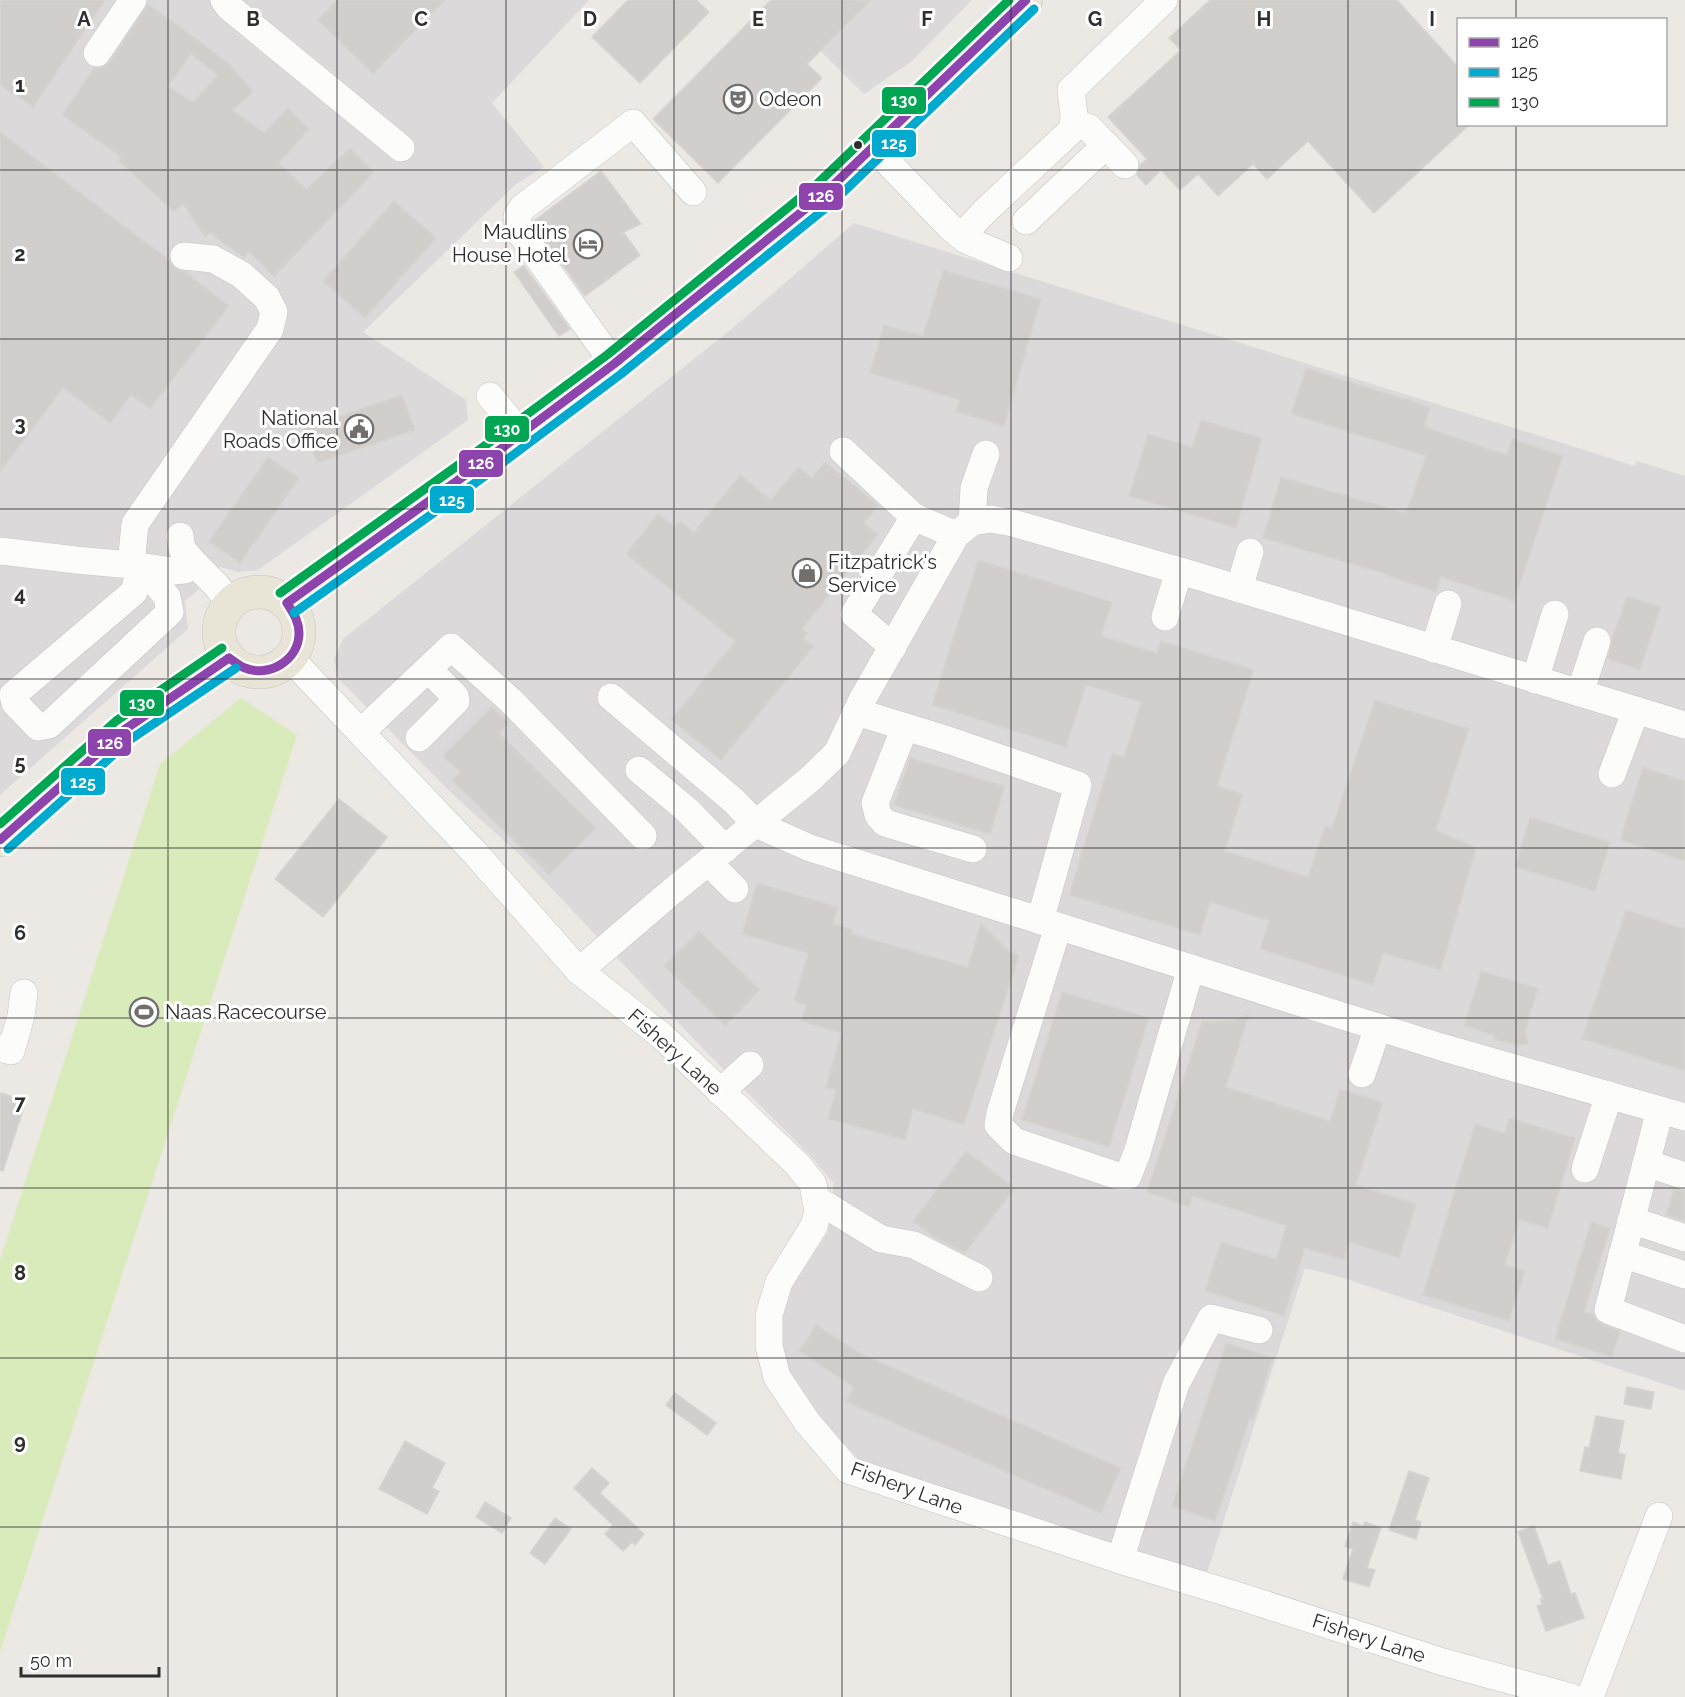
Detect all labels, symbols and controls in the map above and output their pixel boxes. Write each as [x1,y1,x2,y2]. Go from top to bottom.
text: A [77,7,91,31]
text: B [246,7,260,31]
text: C [414,7,428,31]
text: D [583,7,597,31]
text: E [752,7,764,31]
text: F [921,7,933,31]
text: G [1088,7,1102,31]
text: H [1257,7,1271,31]
text: I [1429,7,1435,31]
legend [1457,18,1667,126]
text: 126 [1511,31,1539,52]
text: 125 [1511,61,1538,82]
text: 1 [15,73,25,97]
theatre icon: Odeon [722,83,754,115]
line badge: 130 [881,86,927,115]
place label: Odeon [759,87,822,111]
text: 130 [891,91,918,110]
text: 130 [1511,91,1539,112]
line badge: 125 [871,129,917,158]
text: 125 [881,134,907,153]
unlabelled marker [852,139,864,151]
line badge: 126 [798,182,844,211]
text: 126 [808,187,835,206]
place label: Maudlins House Hotel [452,220,568,267]
hotel icon: Maudlins House Hotel [572,228,604,260]
text: 2 [14,242,26,266]
place label: National Roads Office [223,406,339,453]
text: 3 [14,412,26,436]
public building icon: National Roads Office [343,413,375,445]
line badge: 130 [484,415,530,443]
text: 130 [494,420,521,439]
line badge: 126 [458,449,504,478]
text: 126 [468,454,495,473]
line badge: 125 [429,485,475,514]
text: 125 [439,491,465,510]
place label: Fitzpatrick's Service [828,550,937,597]
shop icon: Fitzpatrick's Service [791,557,823,589]
text: 4 [14,582,26,606]
line badge: 130 [119,689,165,717]
text: 130 [129,694,156,713]
line badge: 126 [87,728,132,757]
text: 126 [97,734,124,753]
text: 5 [14,751,26,775]
line badge: 125 [60,767,106,796]
text: 125 [70,773,96,792]
text: 6 [14,921,26,945]
sports icon: Naas Racecourse [128,996,160,1028]
place label: Naas Racecourse [165,1000,327,1024]
street label: Fishery Lane [623,1004,727,1100]
text: 7 [14,1091,26,1115]
text: 8 [14,1261,26,1285]
text: 9 [14,1430,26,1454]
street label: Fishery Lane [848,1457,967,1519]
street label: Fishery Lane [1309,1608,1429,1668]
scale bar [21,1640,159,1678]
text: 50 m [30,1650,72,1671]

